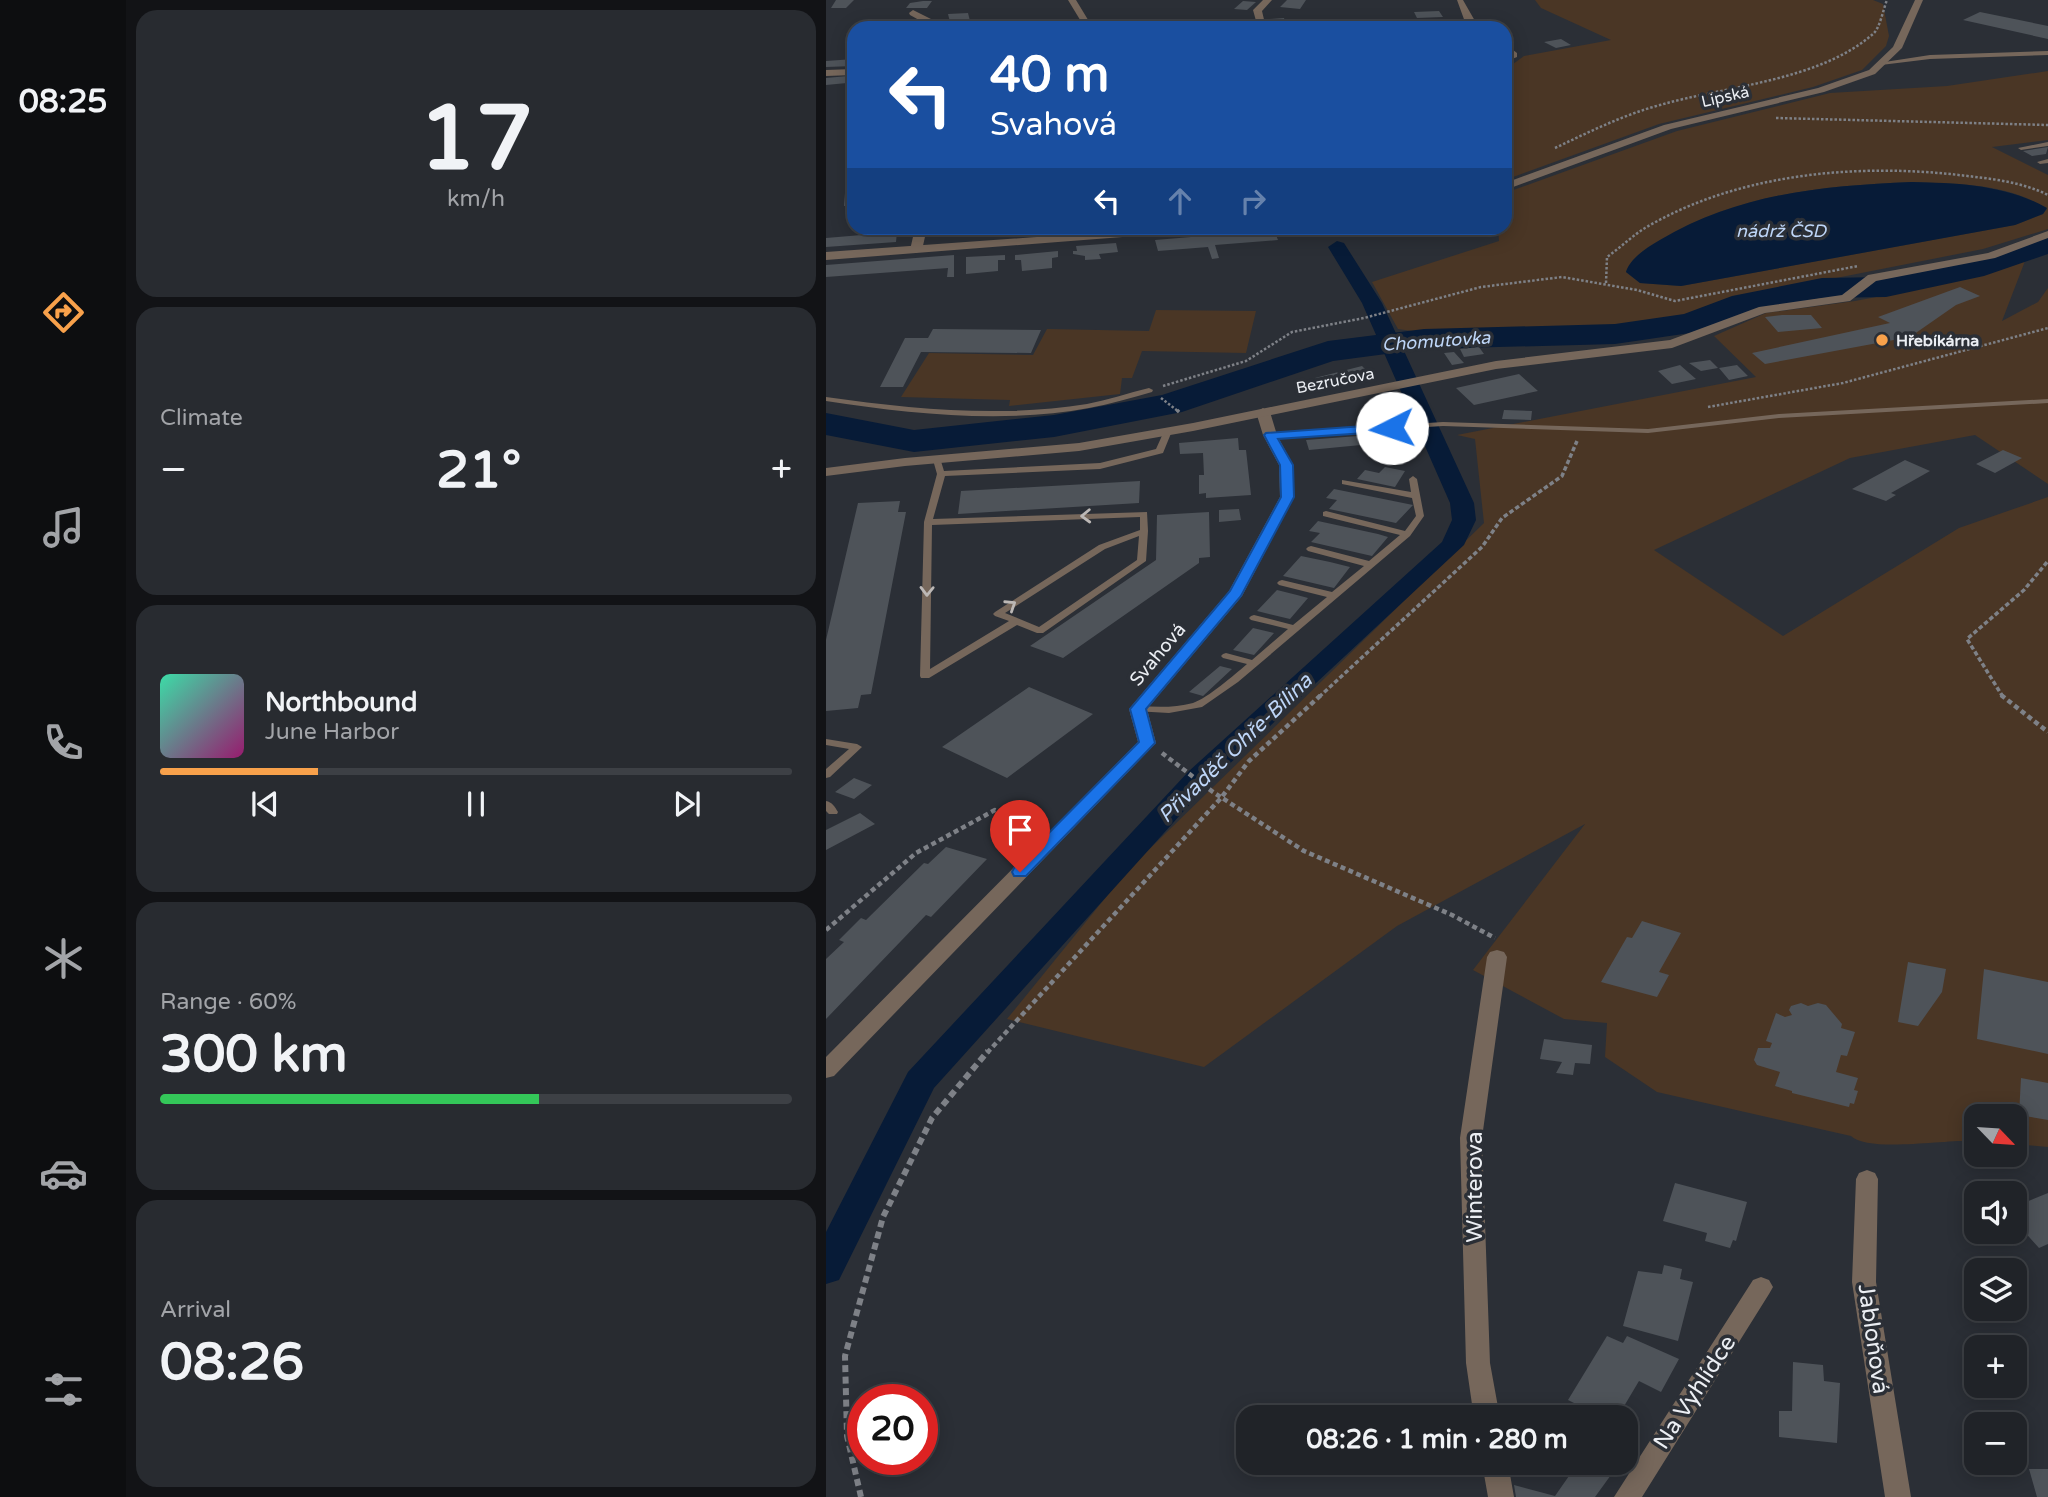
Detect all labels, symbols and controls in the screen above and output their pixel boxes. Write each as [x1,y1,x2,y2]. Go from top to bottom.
text: 40 m [990,46,1109,105]
icon: left [875,49,966,140]
street label: Lipská [1699,82,1751,112]
text: 08:25 [19,83,107,121]
text: 17 [419,84,533,194]
text: Svahová [990,106,1117,144]
icon: left [1088,182,1126,220]
icon: ahead [1161,182,1199,220]
icon: right [1234,182,1272,220]
text: km/h [447,185,505,213]
water label: nádrž ČSD [1736,220,1828,242]
icon: directions [39,288,88,337]
water label: Chomutovka [1381,326,1492,356]
place label: Hřebíkárna [1896,331,1979,351]
marker: Hřebíkárna [1874,332,1890,348]
street label: Bezručova [1294,364,1376,398]
position arrow [1355,391,1429,465]
text: Climate [160,404,243,432]
text: 21° [436,439,521,502]
text: − [160,447,187,493]
text: + [771,447,792,493]
icon: music [39,503,88,552]
one-way arrow [1080,509,1091,524]
one-way arrow [919,585,934,596]
one-way arrow [1004,600,1017,613]
street label: Svahová [1125,619,1190,691]
water label: Přivaděč Ohře-Bílina [1153,668,1318,828]
text: Northbound [265,687,417,718]
icon: phone [39,718,88,767]
text: June Harbor [265,718,399,746]
icon: previous [246,785,284,823]
icon: pause [457,785,495,823]
icon: next [668,785,706,823]
pin [990,800,1050,872]
icon: arrive [1001,811,1039,849]
icon: climate [39,934,88,983]
text: Range · 60% [160,988,296,1016]
text: 300 km [160,1023,348,1086]
north arrow [1964,1104,2026,1167]
map controls [1964,1104,2027,1475]
street label: Winterova [1461,1131,1489,1243]
icon: car [39,1149,88,1198]
button: sound [1964,1181,2027,1244]
button: layers [1964,1258,2027,1321]
street label: Jabloňová [1851,1282,1895,1396]
text: Arrival [160,1296,231,1324]
street label: Na Vyhlídce [1648,1330,1742,1455]
text: 08:26 [160,1331,304,1394]
button: + [1964,1335,2027,1398]
icon: filters [39,1365,88,1414]
speed limit sign: 20 [847,1384,938,1475]
button: − [1964,1412,2027,1475]
text: 08:26 · 1 min · 280 m [1306,1424,1568,1455]

